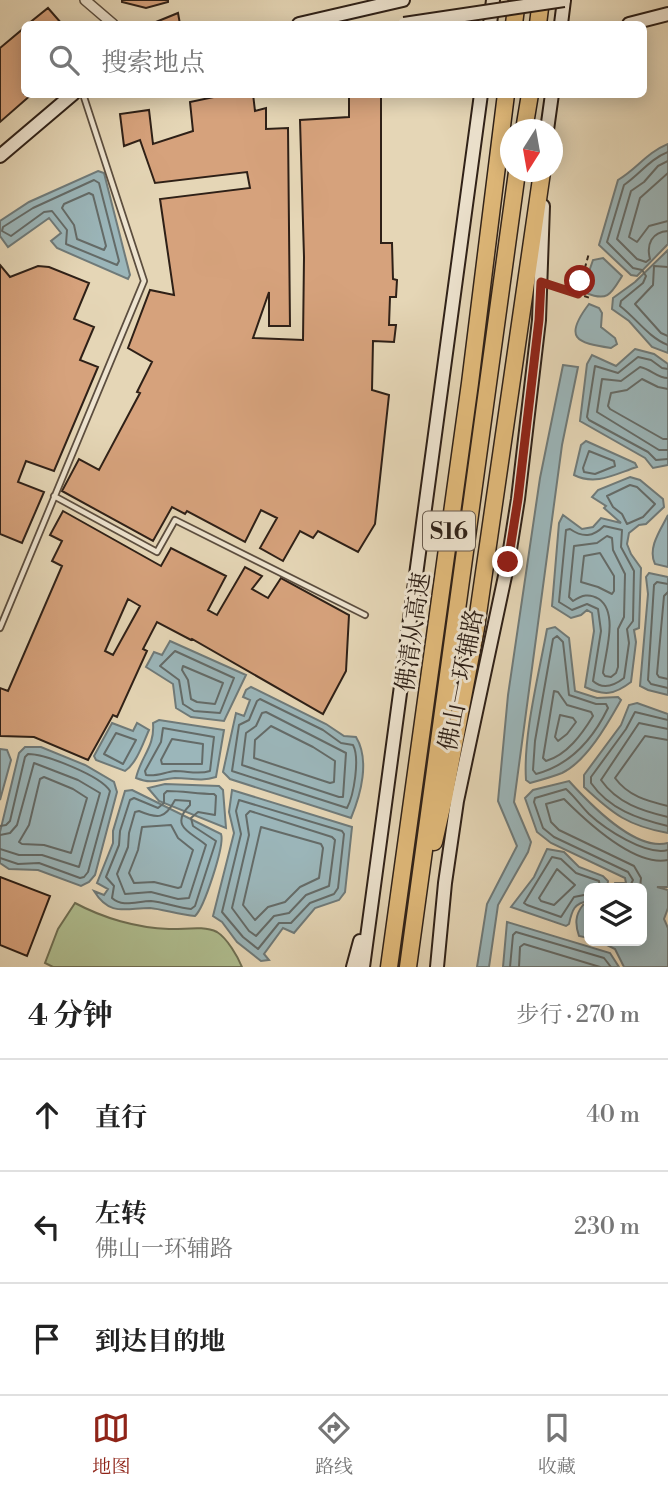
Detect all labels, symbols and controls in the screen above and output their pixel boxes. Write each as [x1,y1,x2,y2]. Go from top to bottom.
search box [21,21,647,98]
icon: search [45,41,83,79]
text: 搜索地点 [101,47,205,79]
north arrow [500,119,563,182]
route start [564,265,595,296]
road number: S16 [423,512,475,551]
route end [492,546,523,577]
street label: 佛清从高速 [391,571,437,694]
street label: 佛山一环辅路 [434,607,490,754]
map controls [584,883,647,946]
button: layers [584,883,647,946]
text: 4 分钟 [28,997,113,1035]
text: 步行 · 270 m [517,1001,640,1029]
icon: ahead [28,1096,66,1134]
text: 40 m [586,1101,640,1129]
text: 直行 [95,1102,147,1134]
text: 左转 [95,1198,147,1230]
icon: left [28,1208,66,1246]
text: 230 m [574,1213,640,1241]
text: 佛山一环辅路 [95,1235,233,1263]
icon: arrive [28,1320,66,1358]
text: 到达目的地 [95,1326,225,1358]
tab: 地图 [92,1409,130,1479]
tab: 路线 [315,1409,353,1479]
tab: 收藏 [538,1409,576,1479]

